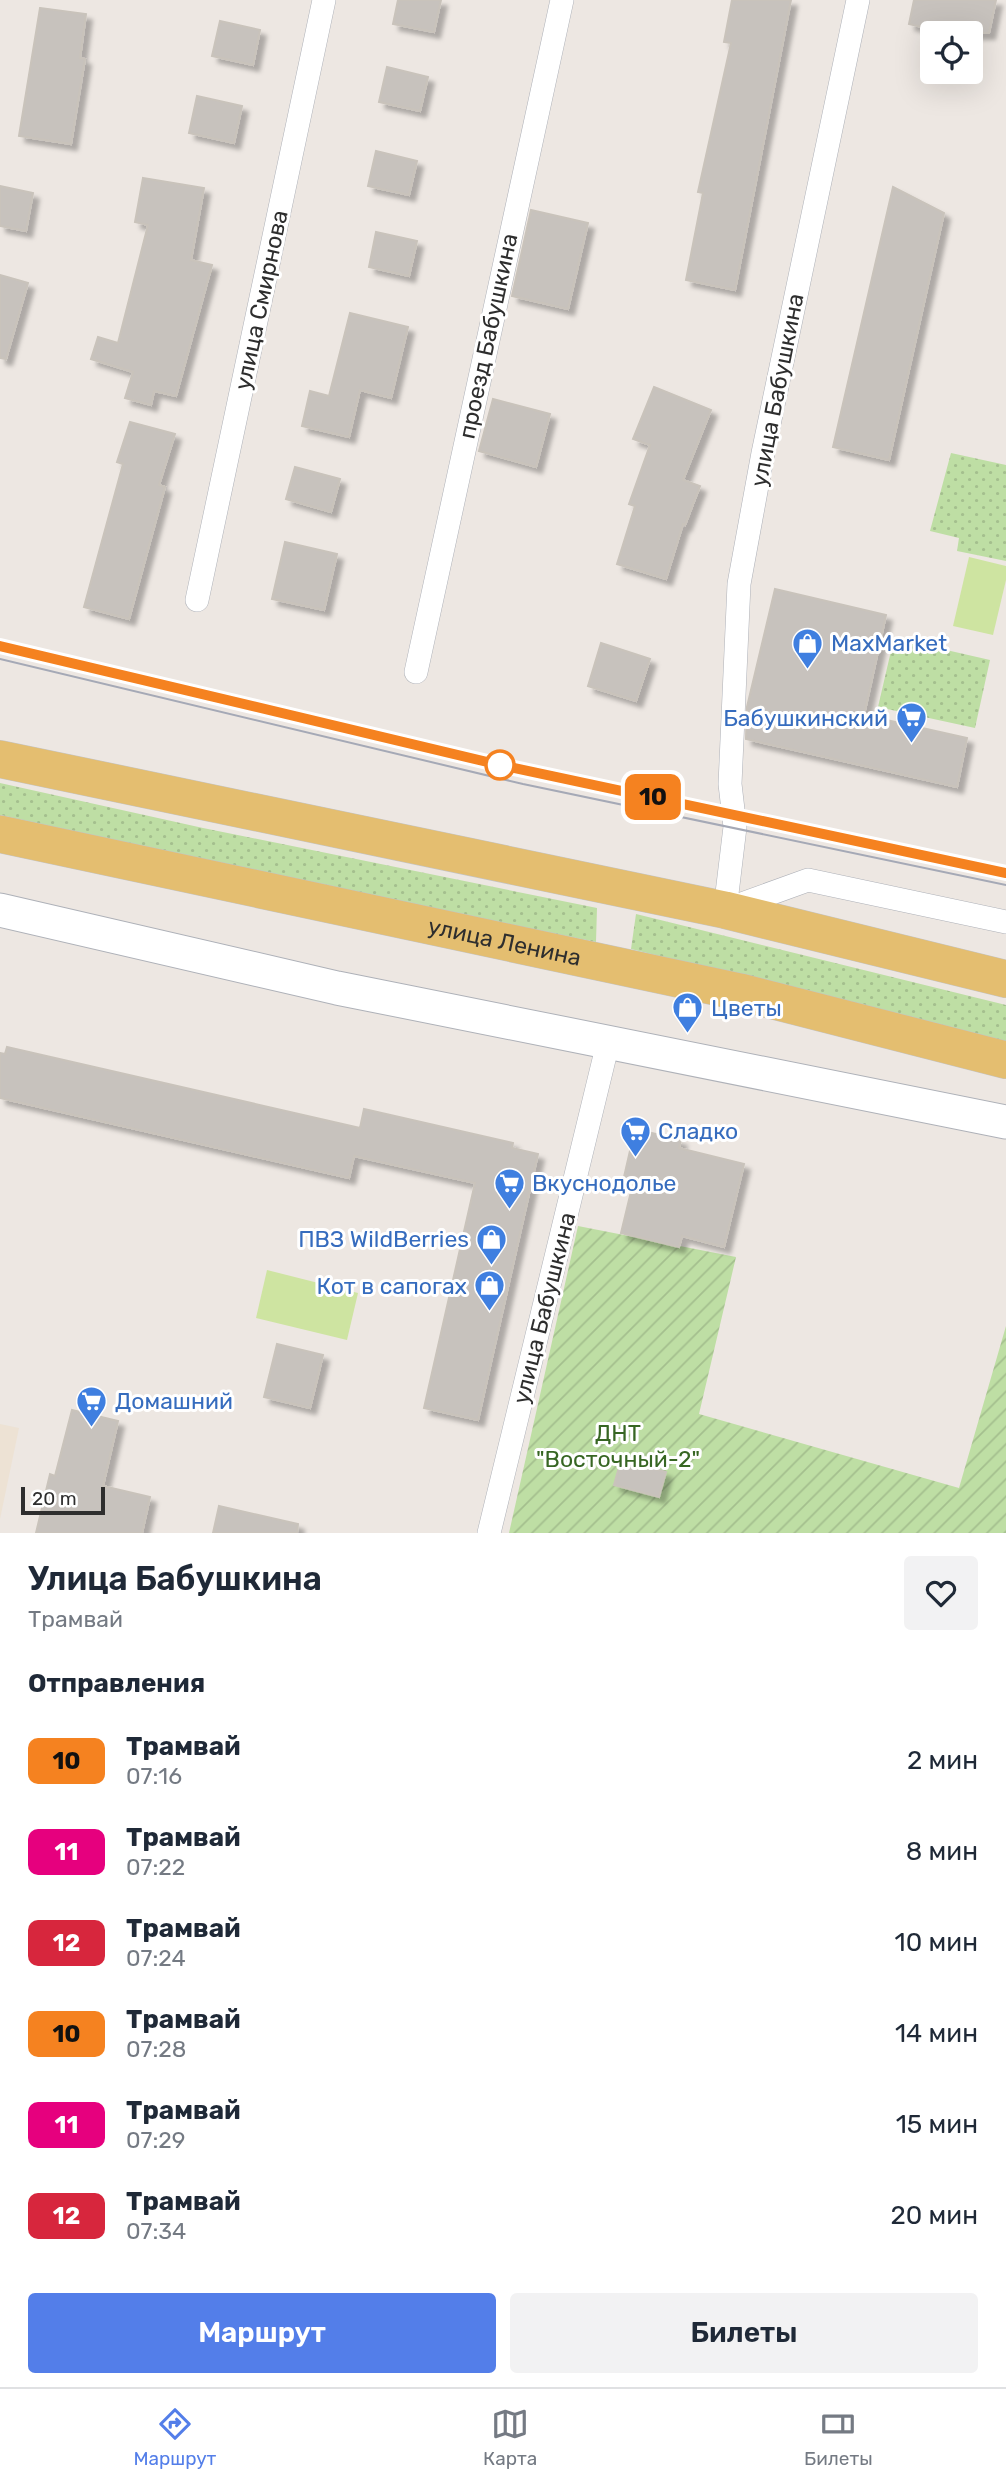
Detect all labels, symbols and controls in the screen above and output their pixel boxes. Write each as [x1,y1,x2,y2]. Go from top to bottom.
map controls [920,21,983,84]
button: locate [920,21,983,84]
street label: улица Смирнова [228,207,294,393]
street label: проезд Бабушкина [453,231,523,441]
street label: улица Бабушкина [745,291,809,489]
shop icon: MaxMarket [791,626,825,670]
place label: MaxMarket [831,629,947,657]
supermarket icon: Бабушкинский [894,701,928,745]
place label: Бабушкинский [723,704,888,732]
unlabelled marker [485,750,515,780]
line badge: 10 [622,774,684,820]
text: 10 [639,783,667,811]
street label: улица Ленина [426,912,584,972]
shop icon: Цветы [671,991,705,1035]
place label: Цветы [711,994,782,1022]
supermarket icon: Сладко [618,1114,652,1158]
place label: Сладко [658,1117,738,1145]
supermarket icon: Вкуснодолье [492,1166,526,1210]
place label: Вкуснодолье [532,1169,676,1197]
street label: улица Бабушкина [507,1209,581,1407]
shop icon: ПВЗ WildBerries [475,1222,509,1266]
place label: ПВЗ WildBerries [298,1225,469,1253]
shop icon: Кот в сапогах [473,1269,507,1313]
place label: Кот в сапогах [317,1272,467,1300]
supermarket icon: Домашний [75,1384,109,1428]
place label: Домашний [115,1387,233,1415]
park label: ДНТ "Восточный-2" [536,1419,700,1473]
scale bar [21,1484,105,1516]
text: 20 m [32,1487,77,1510]
button: heart [904,1556,978,1630]
text: Улица Бабушкина [28,1559,322,1598]
text: Трамвай [28,1605,123,1633]
text: Отправления [28,1668,205,1699]
text: Трамвай [126,1731,241,1762]
text: 2 мин [907,1745,978,1776]
text: 10 [52,1747,81,1775]
text: 07:16 [126,1762,182,1790]
text: Трамвай [126,1822,241,1853]
text: 8 мин [906,1836,978,1867]
text: 11 [55,1838,78,1866]
text: 07:22 [126,1853,185,1881]
text: Трамвай [126,1913,241,1944]
text: 10 мин [895,1927,978,1958]
text: 12 [53,1929,80,1957]
text: 07:24 [126,1944,186,1972]
text: Трамвай [126,2004,241,2035]
text: 14 мин [895,2018,978,2049]
text: 10 [52,2020,81,2048]
text: 07:28 [126,2035,186,2063]
text: Трамвай [126,2095,241,2126]
text: 15 мин [896,2109,978,2140]
text: 11 [55,2111,78,2139]
text: 07:29 [126,2126,185,2154]
text: Трамвай [126,2186,241,2217]
text: 20 мин [890,2200,978,2231]
text: 12 [53,2202,80,2230]
text: 07:34 [126,2217,186,2245]
button: Маршрут [28,2293,496,2373]
button: Билеты [510,2293,978,2373]
tab: Маршрут [133,2405,216,2470]
tab: Карта [483,2405,537,2470]
tab: Билеты [804,2405,873,2470]

